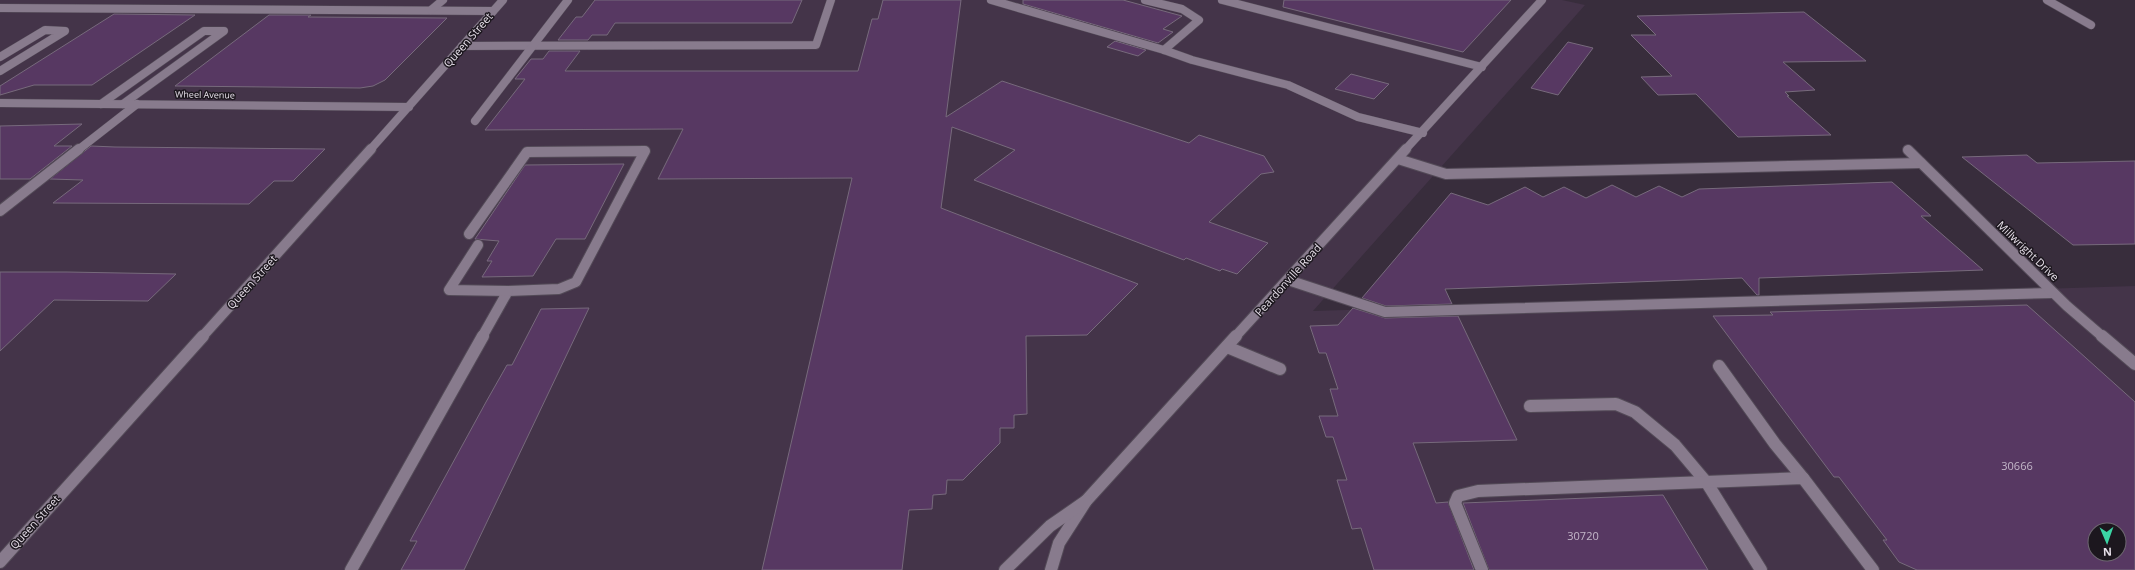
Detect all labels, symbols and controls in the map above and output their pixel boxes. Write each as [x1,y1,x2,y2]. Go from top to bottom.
street label: Queen Street [440,9,496,70]
street label: Wheel Avenue [175,87,235,102]
street label: Millwright Drive [1994,217,2062,284]
street label: Peardonville Road [1251,240,1324,319]
street label: Queen Street [223,251,280,312]
house number: 30666 [2001,458,2033,473]
street label: Queen Street [6,491,63,552]
north arrow [2087,522,2127,562]
house number: 30720 [1567,528,1599,543]
text: N [2103,545,2112,560]

